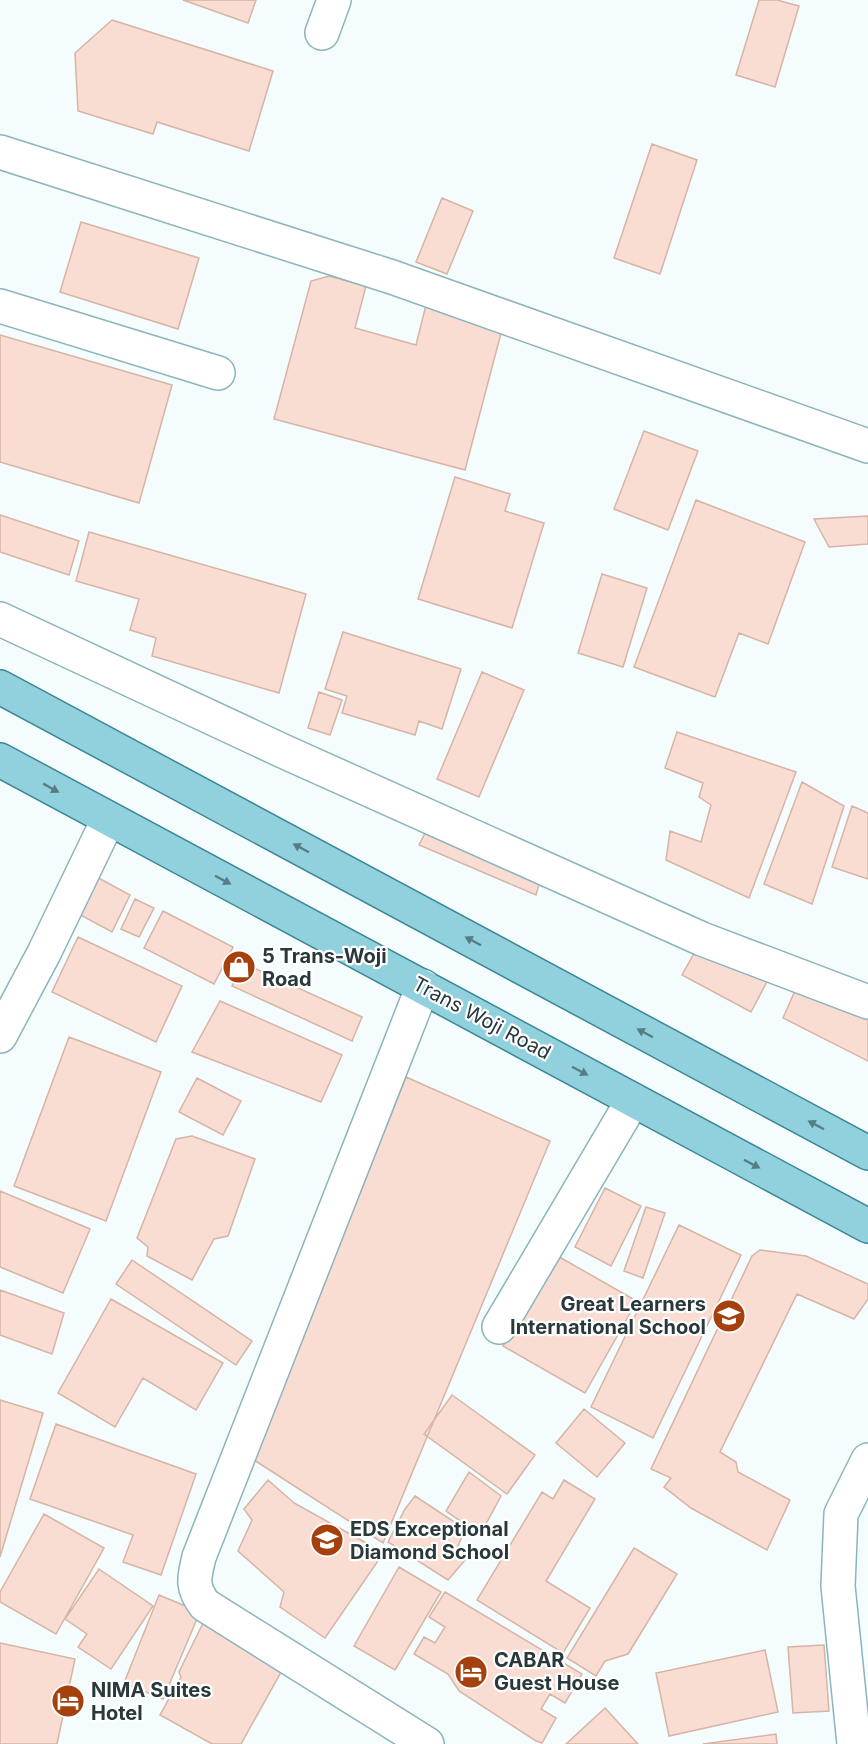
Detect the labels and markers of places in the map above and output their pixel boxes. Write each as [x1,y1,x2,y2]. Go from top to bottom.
place label: 5 Trans-Woji Road [262,944,387,991]
shop icon: 5 Trans-Woji Road [221,949,257,985]
place label: Great Learners International School [510,1292,706,1339]
school or university icon: Great Learners International School [711,1298,747,1334]
place label: EDS Exceptional Diamond School [350,1517,509,1564]
school or university icon: EDS Exceptional Diamond School [309,1522,345,1558]
place label: CABAR Guest House [494,1648,619,1695]
hotel icon: CABAR Guest House [453,1654,489,1690]
place label: NIMA Suites Hotel [91,1678,211,1725]
hotel icon: NIMA Suites Hotel [50,1683,86,1719]

